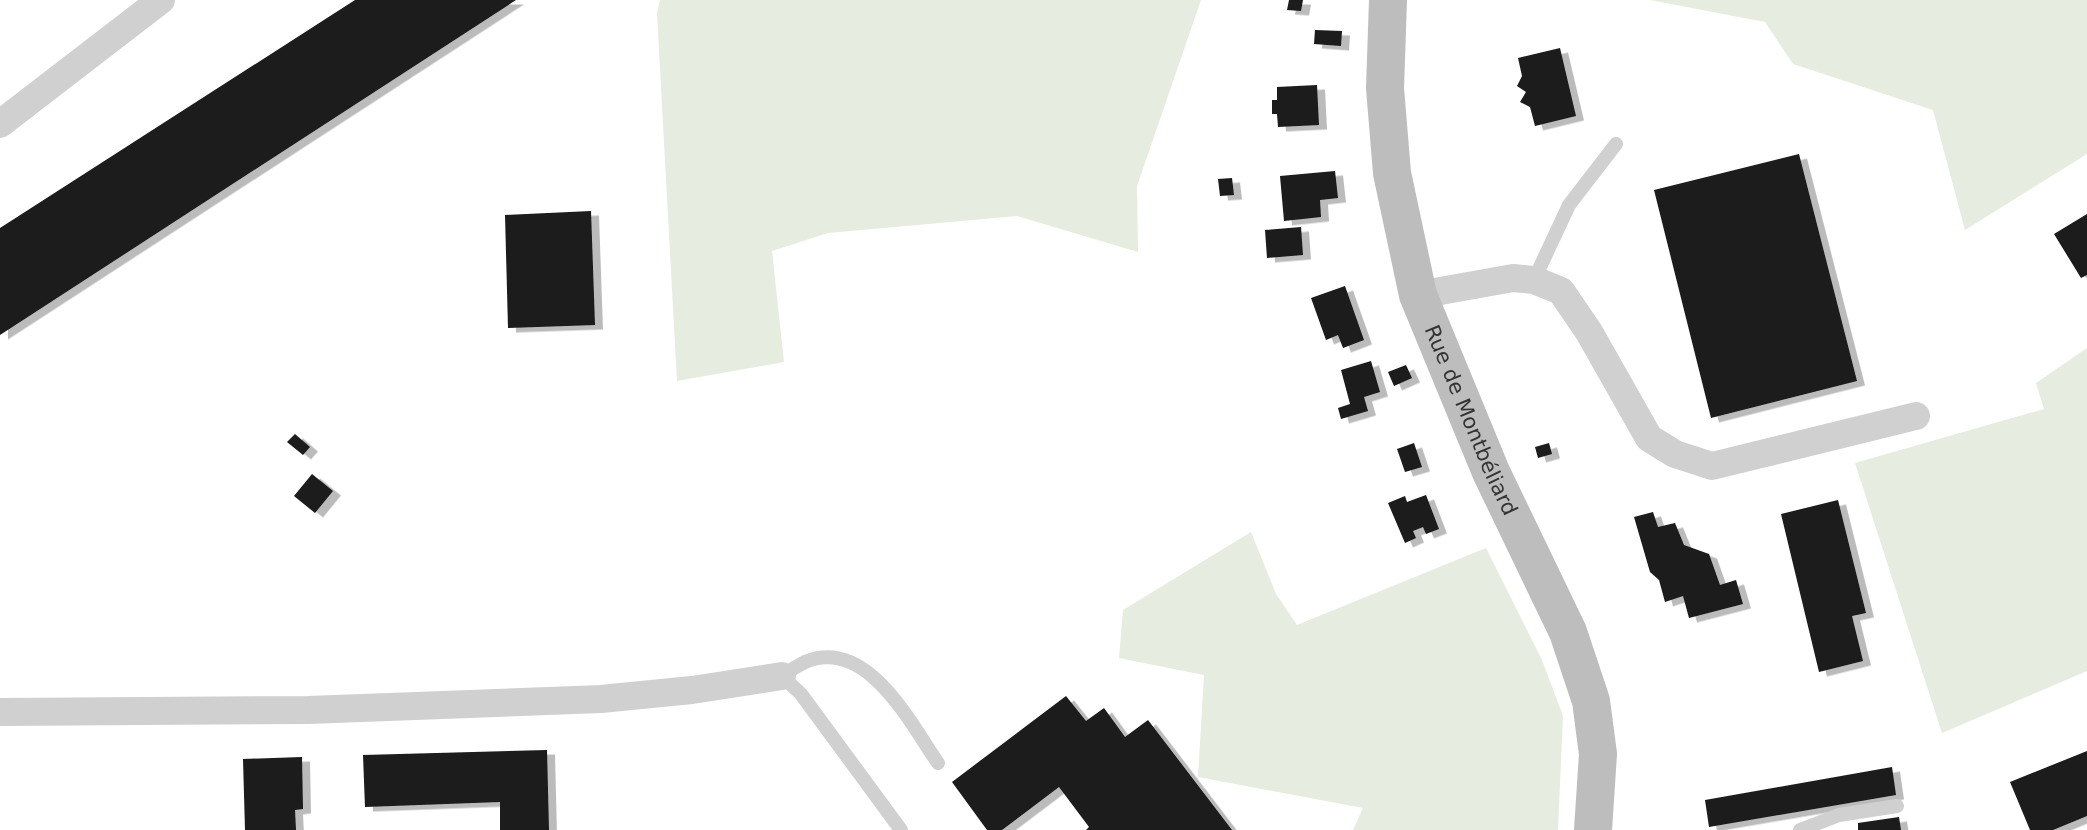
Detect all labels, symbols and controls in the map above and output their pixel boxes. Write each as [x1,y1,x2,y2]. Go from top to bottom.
street label: Rue de Montbéliard [1420,322,1522,519]

